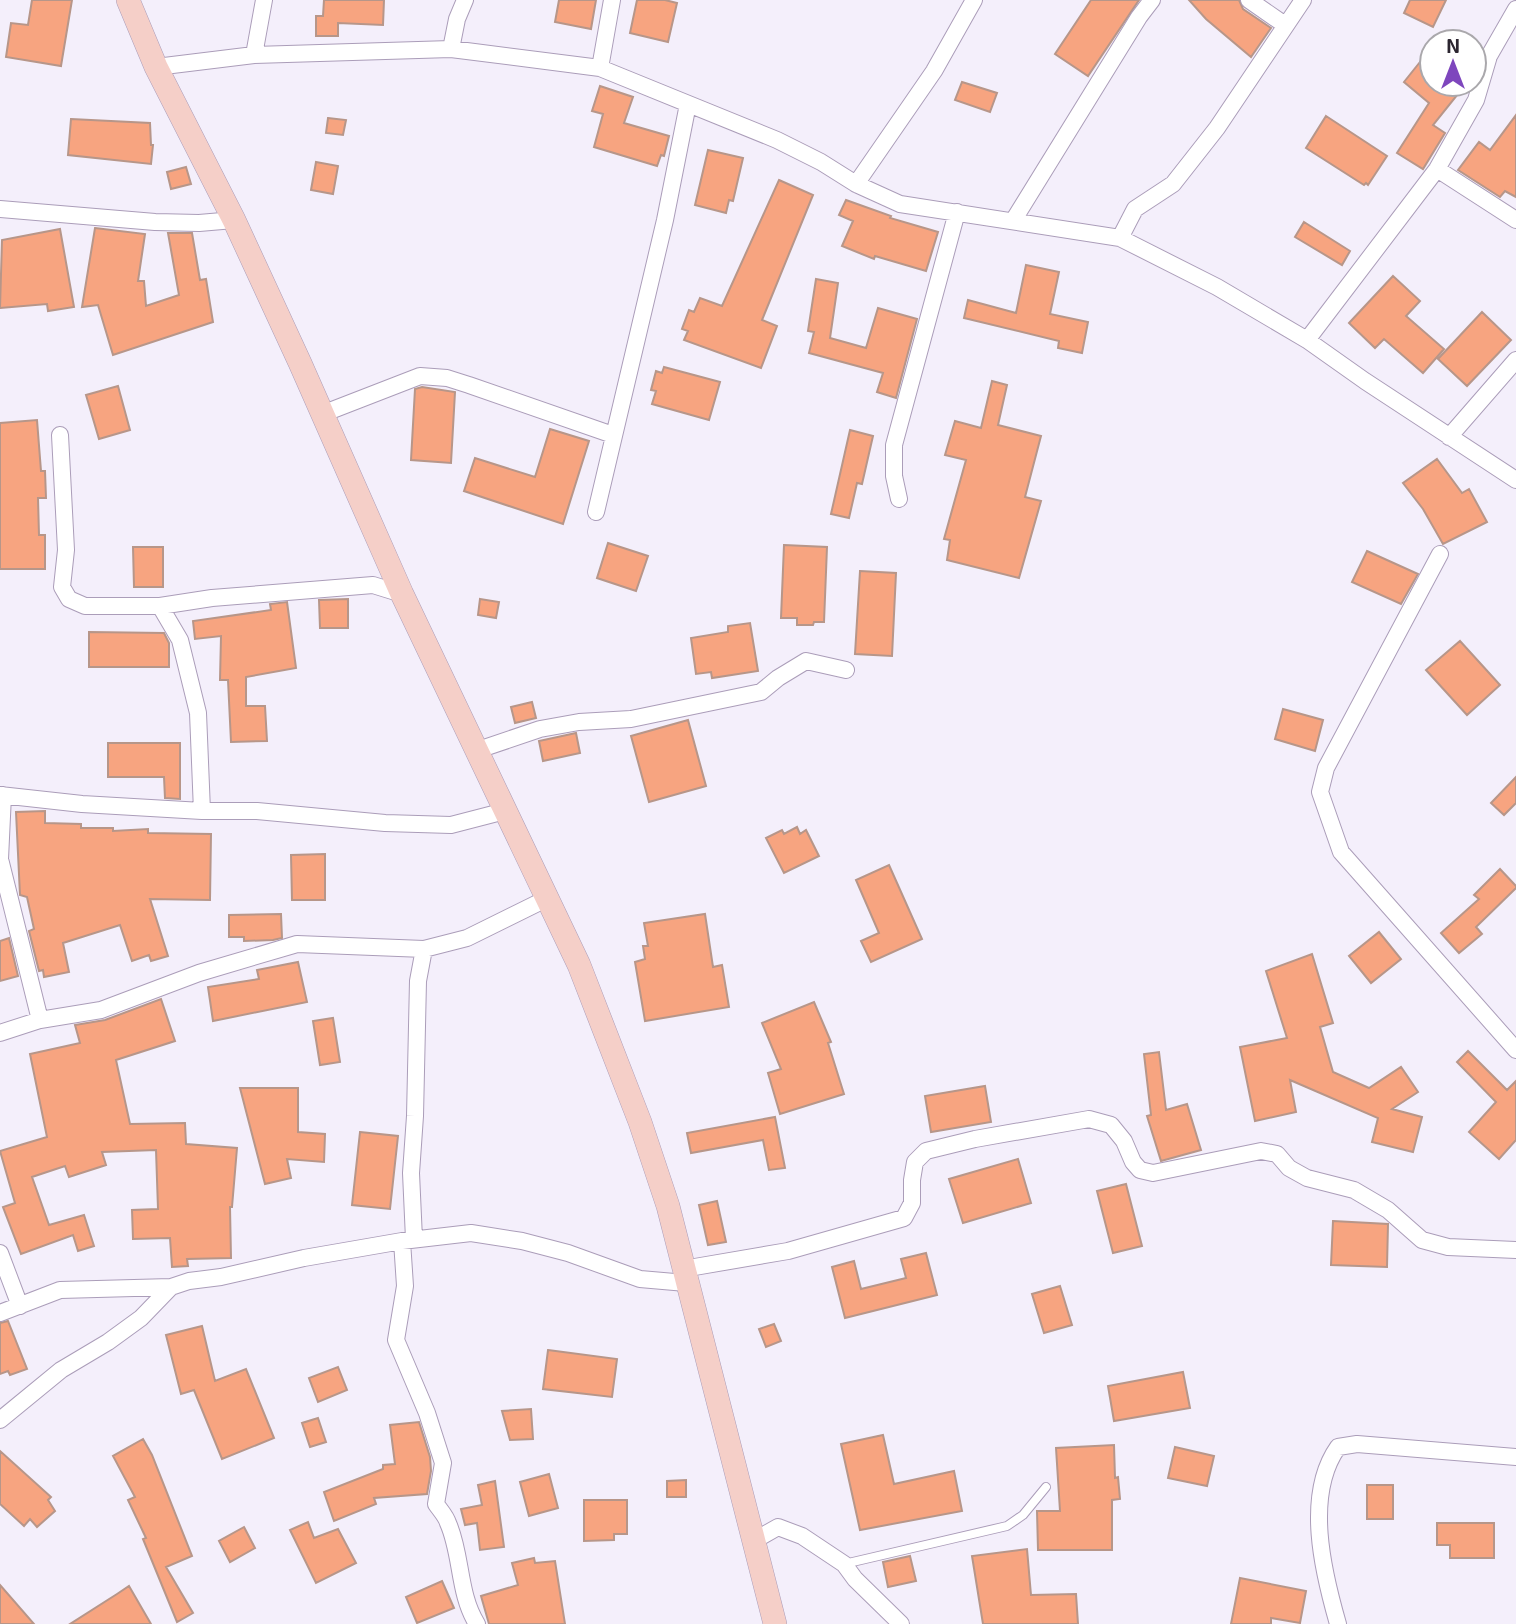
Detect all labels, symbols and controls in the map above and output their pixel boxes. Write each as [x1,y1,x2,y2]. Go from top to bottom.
north arrow [1418,28,1488,98]
text: N [1446,34,1460,57]

